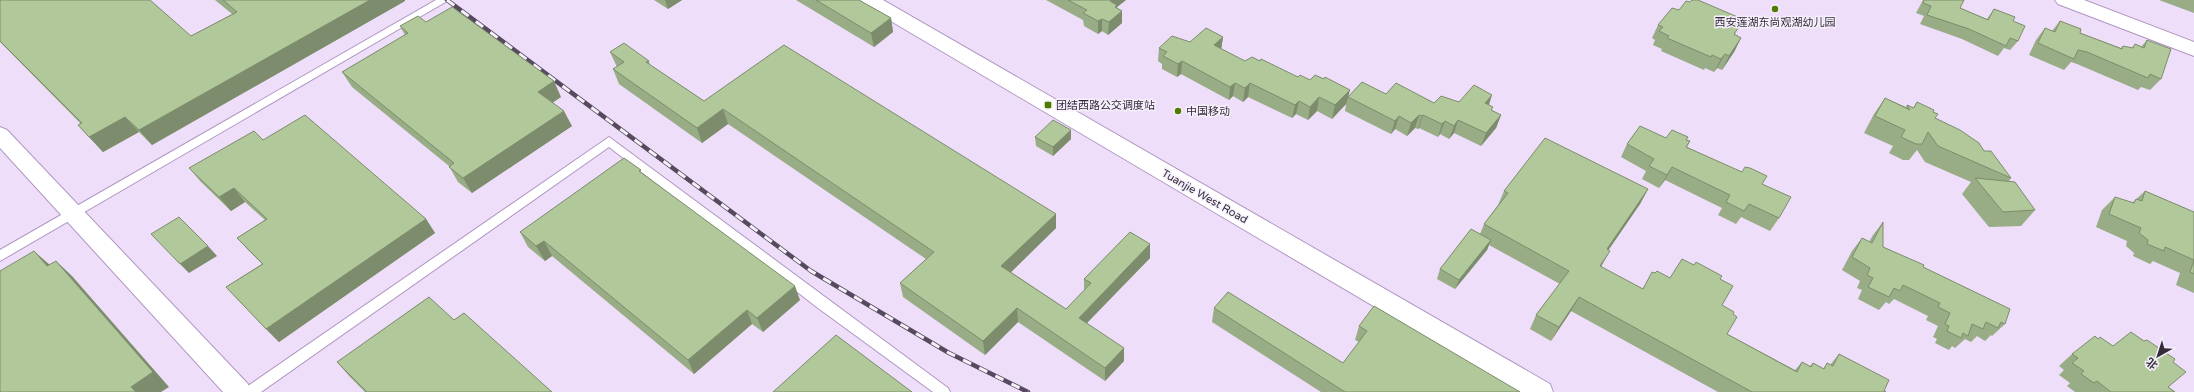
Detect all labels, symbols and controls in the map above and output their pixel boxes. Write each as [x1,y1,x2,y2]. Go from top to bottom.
marker: 西安莲湖东尚观湖幼儿园 [1770,4,1780,14]
place label: 西安莲湖东尚观湖幼儿园 [1715,16,1836,29]
place label: 团结西路公交调度站 [1056,99,1155,112]
marker: 团结西路公交调度站 [1043,100,1053,110]
place label: 中国移动 [1186,105,1230,118]
marker: 中国移动 [1173,106,1183,116]
street label: Tuanjie West Road [1159,167,1250,226]
north arrow [2138,336,2178,376]
text: 北 [2144,355,2160,372]

